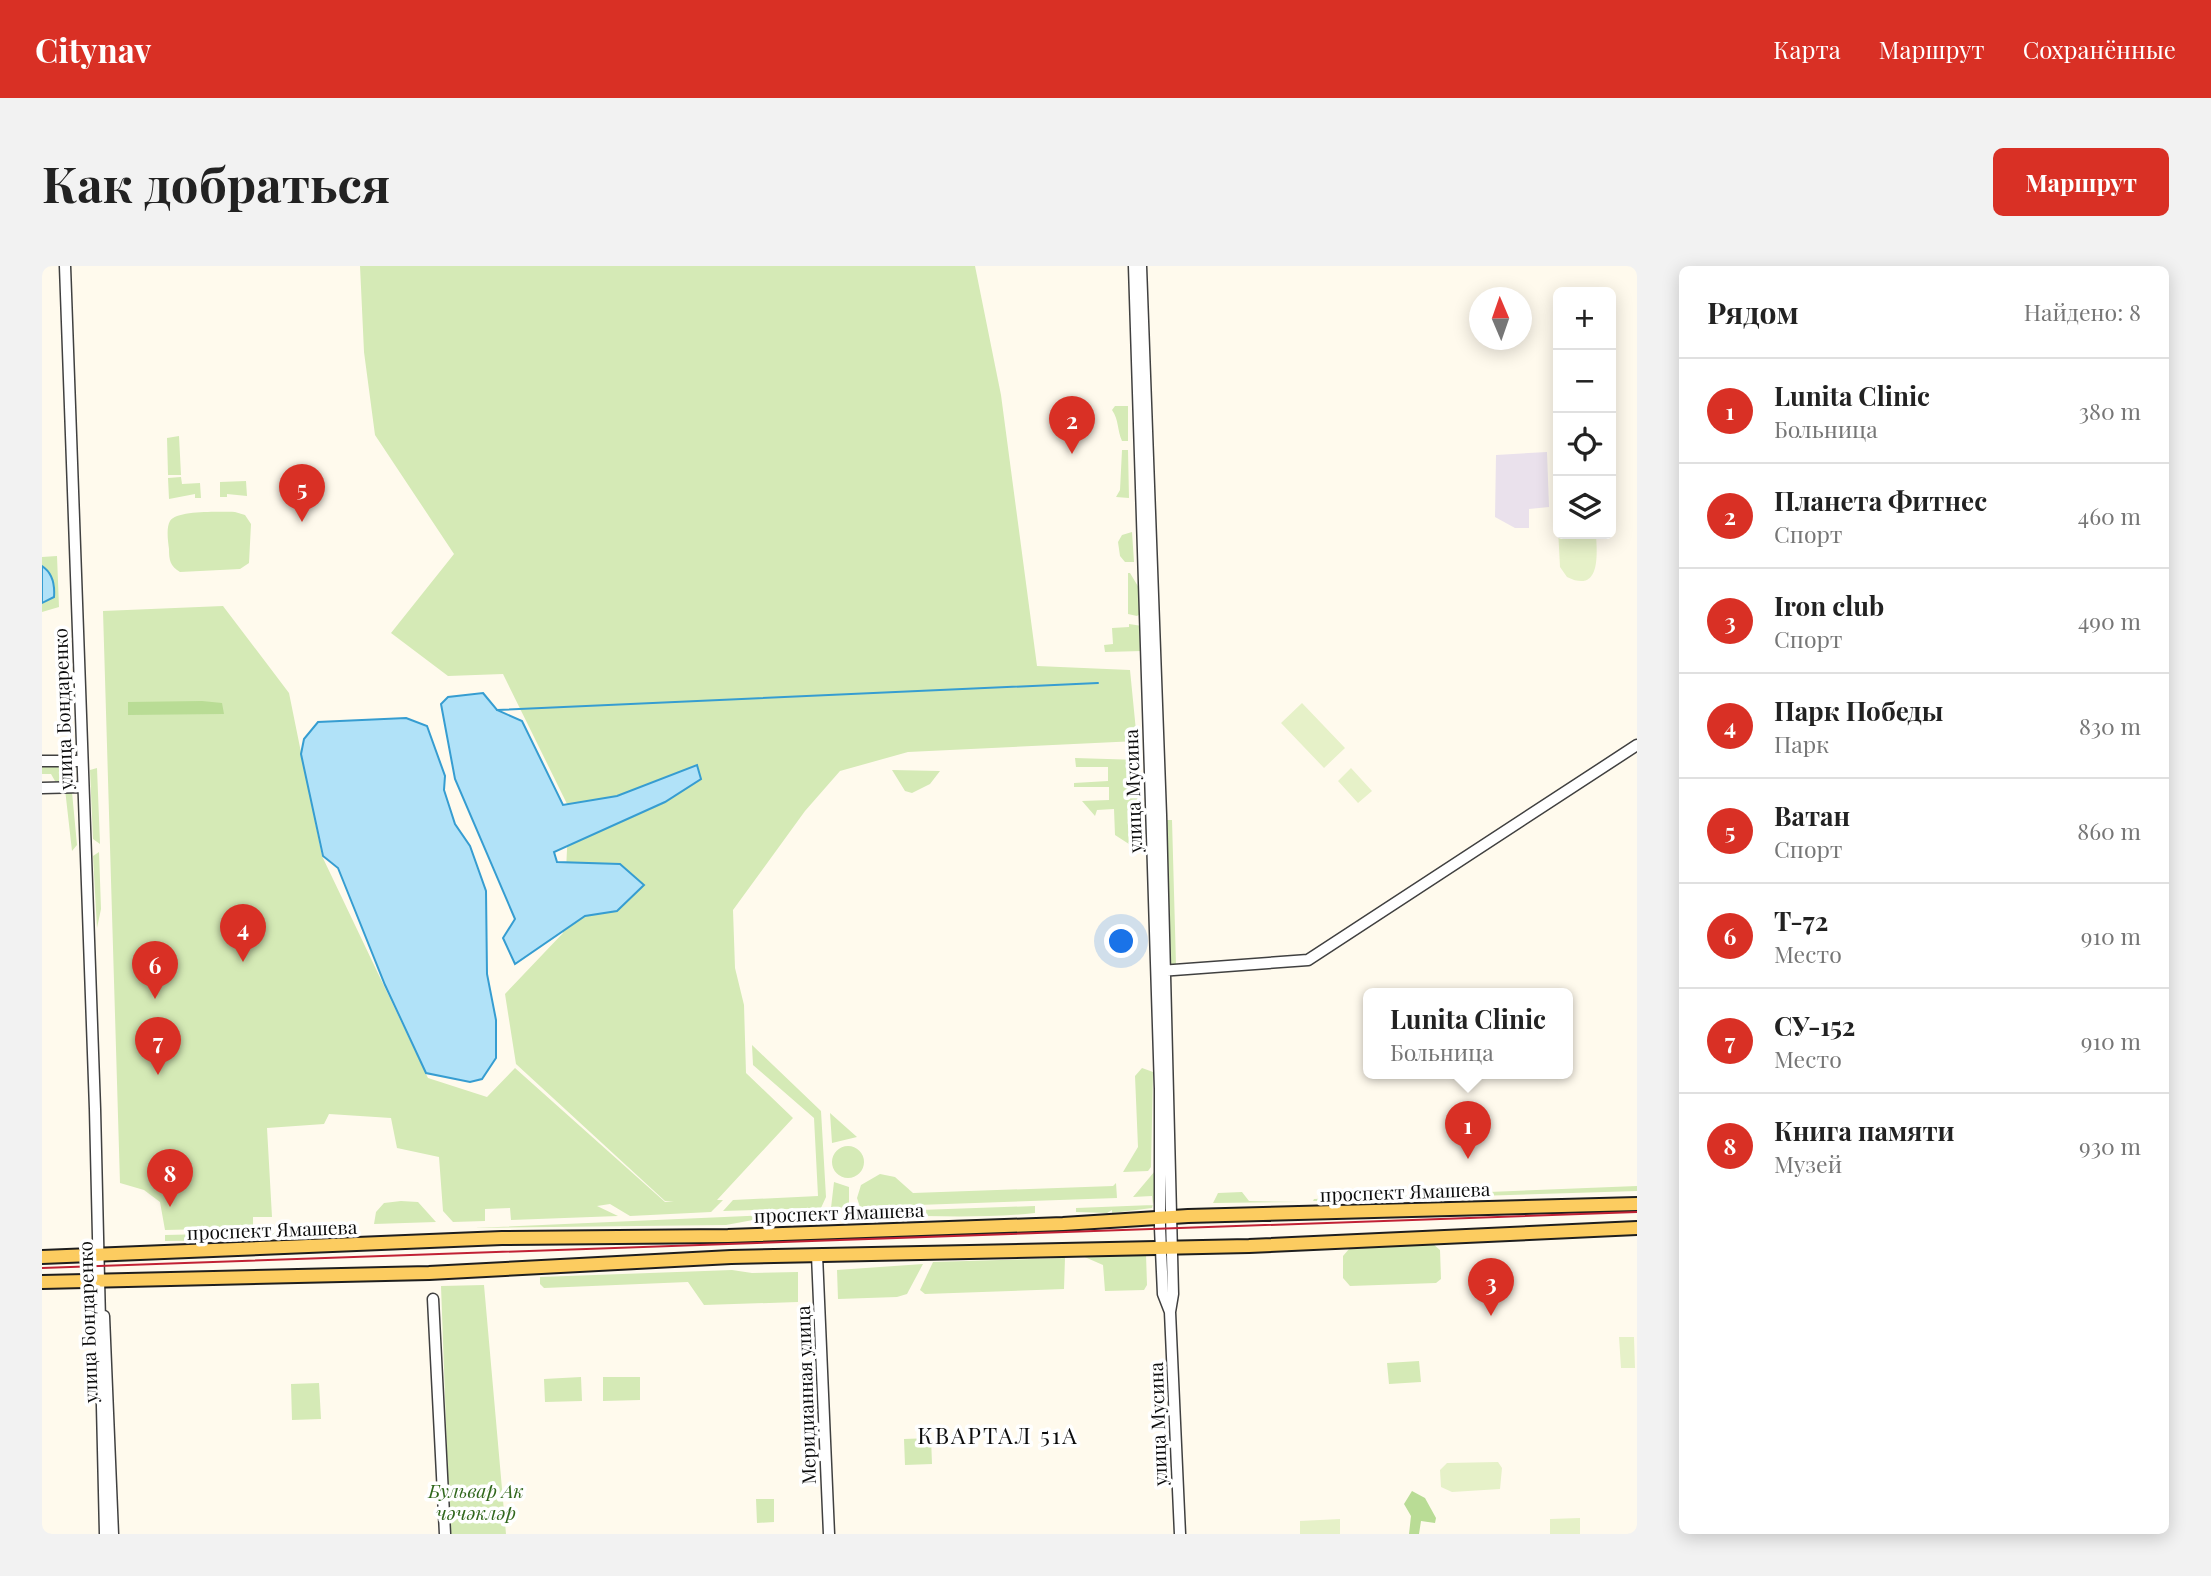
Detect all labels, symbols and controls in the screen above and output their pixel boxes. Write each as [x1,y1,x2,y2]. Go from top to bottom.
text: Citynav [35,27,151,71]
text: Карта [1773,33,1841,65]
text: Маршрут [1879,33,1985,65]
text: Сохранённые [2023,33,2176,65]
button: Маршрут [1993,148,2169,216]
text: Как добраться [42,150,390,215]
north arrow [1469,287,1532,350]
map controls [1553,287,1616,539]
button: + [1553,287,1616,350]
text: Рядом [1707,292,1799,332]
text: Найдено: 8 [2024,296,2141,327]
button: − [1553,350,1616,413]
text: Lunita Clinic [1774,378,1930,413]
text: 1 [1726,395,1734,426]
text: 380 m [2079,395,2141,426]
pin: 2 [1049,396,1095,454]
button: locate [1553,413,1616,476]
text: Больница [1774,413,1878,444]
pin: 5 [279,464,325,522]
button: layers [1553,476,1616,539]
text: Планета Фитнес [1774,483,1987,518]
text: 2 [1724,500,1736,531]
text: 460 m [2078,500,2141,531]
text: Спорт [1774,518,1843,549]
text: Iron club [1774,588,1884,623]
text: 3 [1724,605,1736,636]
text: 490 m [2078,605,2141,636]
text: Спорт [1774,623,1843,654]
street label: улица Бондаренко [46,628,78,791]
text: Парк Победы [1774,693,1943,728]
text: 4 [1724,710,1736,741]
text: 830 m [2079,710,2141,741]
street label: улица Мусина [1117,728,1147,854]
text: Парк [1774,728,1829,759]
text: Ватан [1774,798,1850,833]
text: 5 [1725,815,1735,846]
text: 860 m [2077,815,2141,846]
text: Спорт [1774,833,1843,864]
text: Т-72 [1774,903,1828,938]
pin: 4 [220,904,266,962]
text: 6 [1724,920,1736,951]
text: 910 m [2081,920,2141,951]
your location [1104,924,1138,958]
text: Место [1774,938,1842,969]
pin: 6 [132,941,178,999]
popup [1363,988,1573,1079]
text: Lunita Clinic [1390,1001,1546,1036]
text: СУ-152 [1774,1008,1855,1043]
pin: 7 [135,1017,181,1075]
text: 7 [1725,1025,1735,1056]
text: 910 m [2081,1025,2141,1056]
text: Больница [1390,1036,1494,1067]
text: Место [1774,1043,1842,1074]
pin: 1 [1445,1101,1491,1159]
text: Книга памяти [1774,1113,1955,1148]
text: 8 [1724,1130,1736,1161]
text: 930 m [2079,1130,2141,1161]
text: Музей [1774,1148,1842,1179]
pin: 8 [147,1149,193,1207]
street label: проспект Ямашева [1319,1175,1491,1207]
street label: проспект Ямашева [753,1196,925,1228]
street label: проспект Ямашева [186,1213,358,1245]
street label: улица Бондаренко [71,1241,103,1404]
pin: 3 [1468,1258,1514,1316]
street label: Меридианная улица [789,1305,821,1485]
street label: улица Мусина [1142,1361,1172,1487]
district label: КВАРТАЛ 51А [917,1419,1079,1450]
park label: Бульвар Ак чәчәкләр [427,1477,524,1525]

